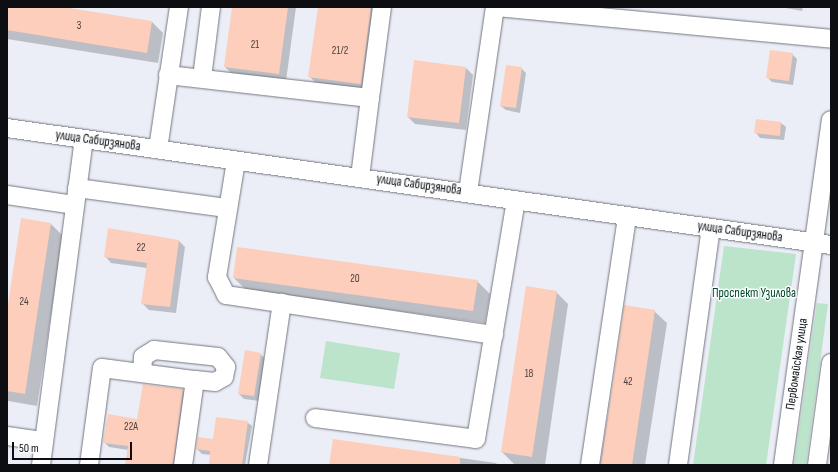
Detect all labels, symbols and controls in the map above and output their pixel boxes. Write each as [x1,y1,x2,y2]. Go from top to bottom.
house number: 3 [77,19,81,33]
house number: 21 [251,38,259,52]
house number: 21/2 [332,44,348,58]
street label: улица Сабирзянова [54,127,142,155]
street label: улица Сабирзянова [375,171,463,199]
street label: улица Сабирзянова [696,218,784,246]
house number: 22 [136,241,146,255]
house number: 20 [350,272,360,286]
park label: Проспект Узилова [712,285,796,301]
house number: 24 [19,295,29,309]
street label: Первомайская улица [783,317,811,411]
house number: 18 [525,367,533,381]
house number: 42 [623,375,633,389]
house number: 22А [124,420,138,434]
scale bar [14,434,134,460]
text: 50 m [19,441,39,456]

